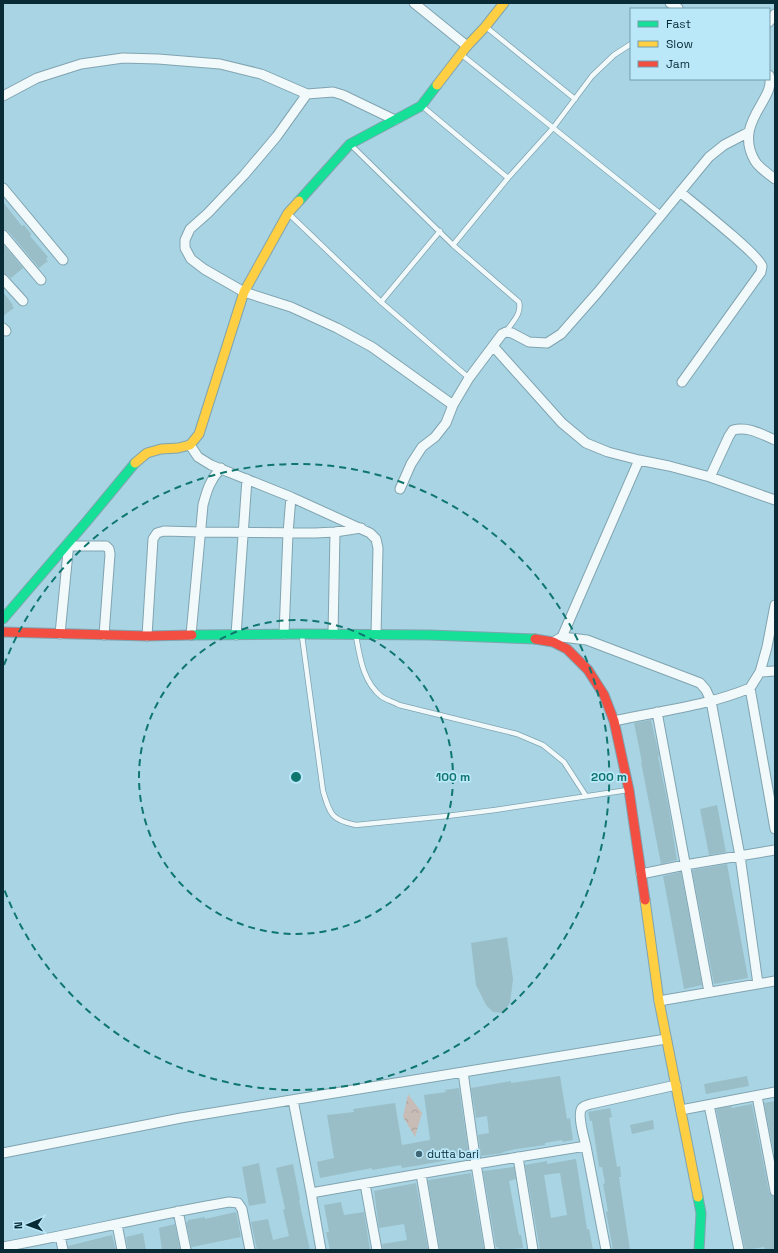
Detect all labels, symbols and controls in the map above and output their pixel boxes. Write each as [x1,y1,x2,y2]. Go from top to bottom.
legend [630,8,770,80]
text: Fast [666,16,691,32]
text: Slow [666,36,693,52]
text: Jam [666,56,690,72]
text: 100 m [436,769,470,785]
text: 200 m [591,769,627,785]
centre of rings [289,770,303,784]
place label: dutta bari [427,1147,479,1161]
marker: dutta bari [414,1149,424,1159]
north arrow [8,1205,48,1245]
text: N [11,1221,25,1229]

